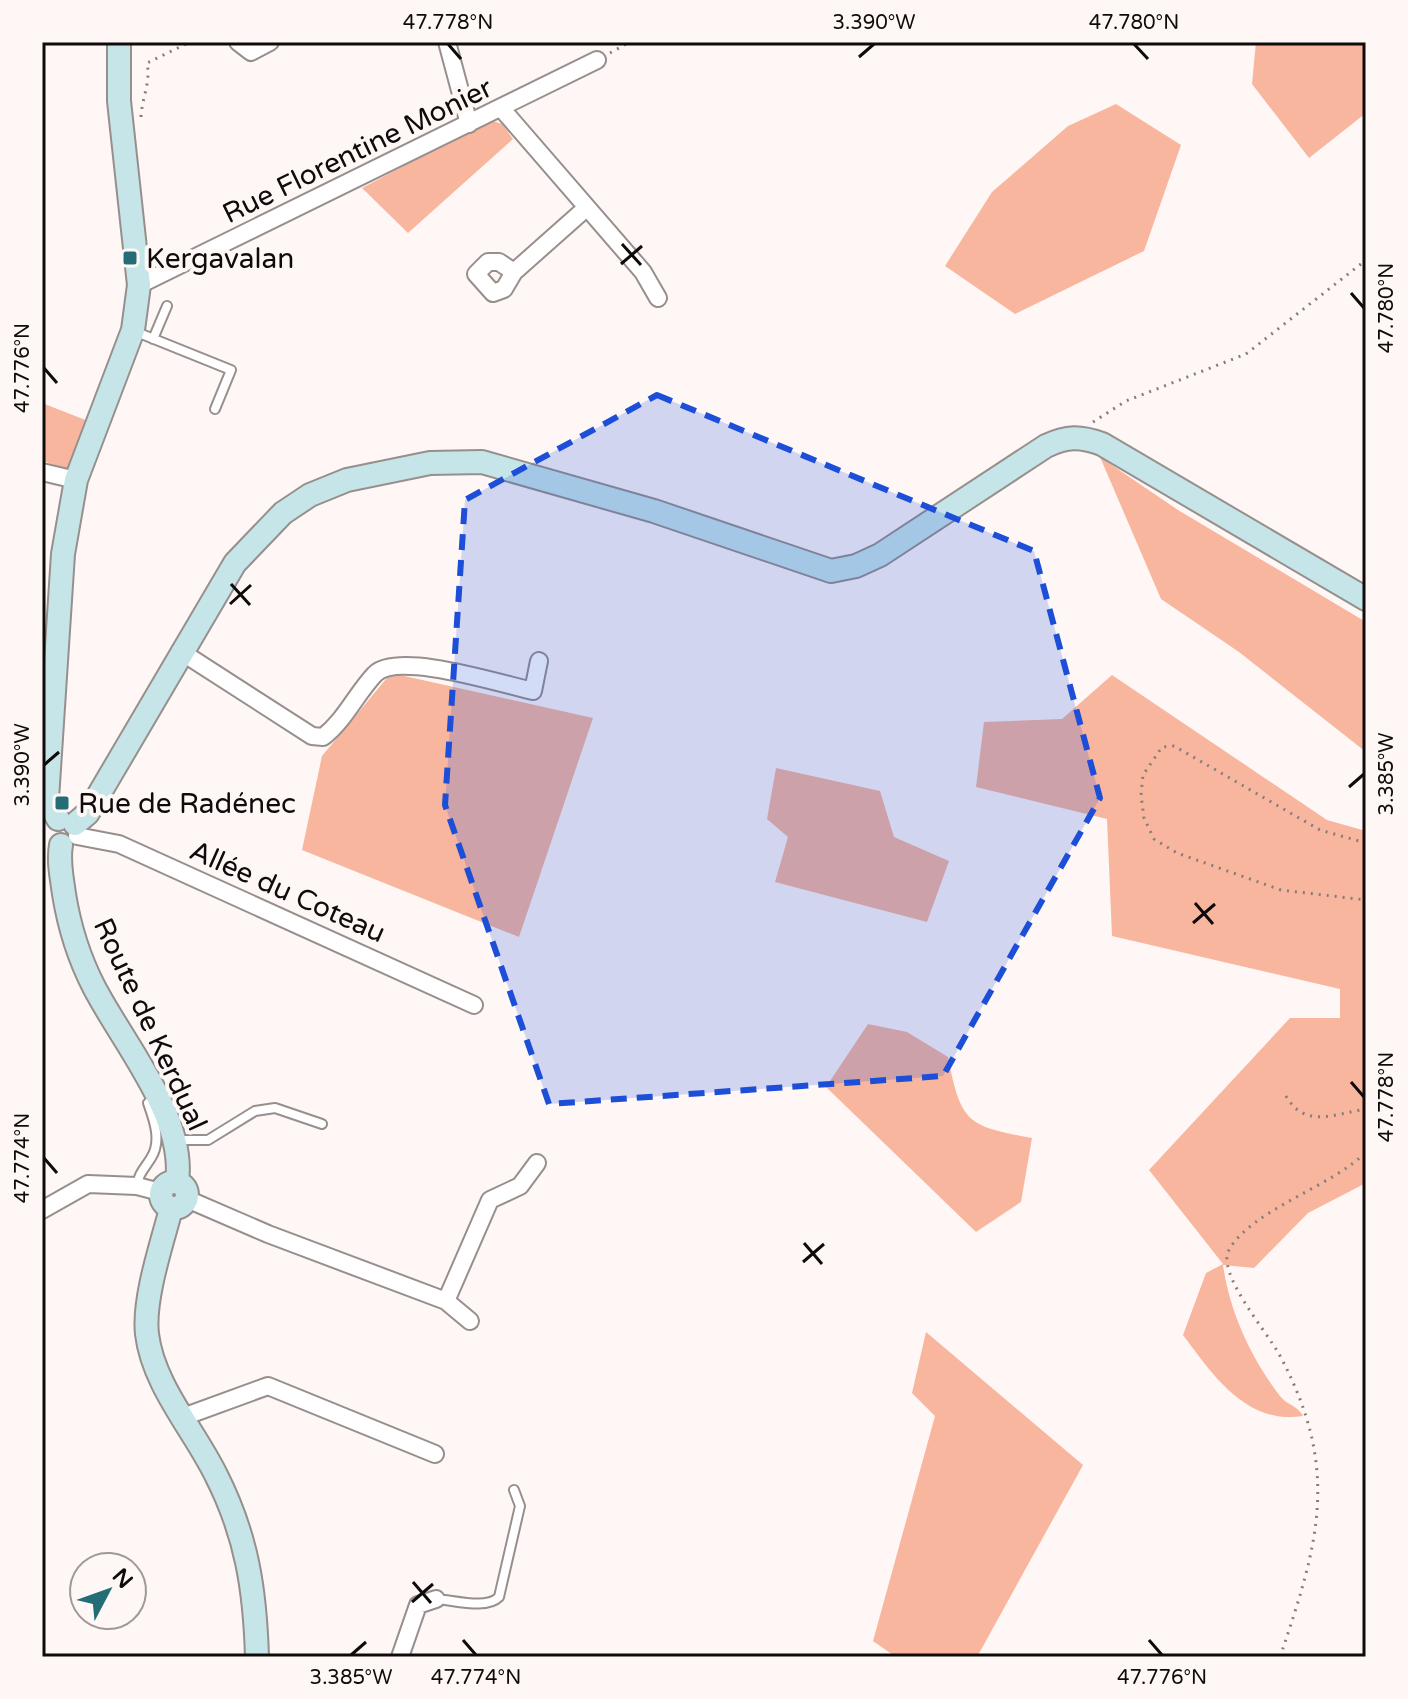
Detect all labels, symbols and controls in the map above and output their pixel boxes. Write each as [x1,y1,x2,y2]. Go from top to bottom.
text: 47.778°N [403,11,493,35]
text: 3.390°W [832,11,916,35]
text: 47.780°N [1089,11,1179,35]
street label: Rue Florentine Monier [217,71,498,231]
place label: Kergavalan [146,242,294,276]
marker: Kergavalan [121,249,139,267]
text: 47.780°N [1375,263,1399,353]
text: 47.776°N [11,323,35,413]
text: 3.390°W [11,723,35,807]
text: 3.385°W [1375,733,1399,815]
place label: Rue de Radénec [78,787,296,821]
marker: Rue de Radénec [53,794,71,812]
street label: Allée du Coteau [184,834,391,950]
street label: Route de Kerdual [86,913,214,1136]
text: 47.778°N [1375,1052,1399,1142]
text: 47.774°N [11,1113,35,1203]
north arrow [68,1551,148,1631]
text: N [107,1563,138,1594]
text: 3.385°W [310,1666,392,1690]
text: 47.774°N [431,1666,521,1690]
text: 47.776°N [1117,1666,1207,1690]

